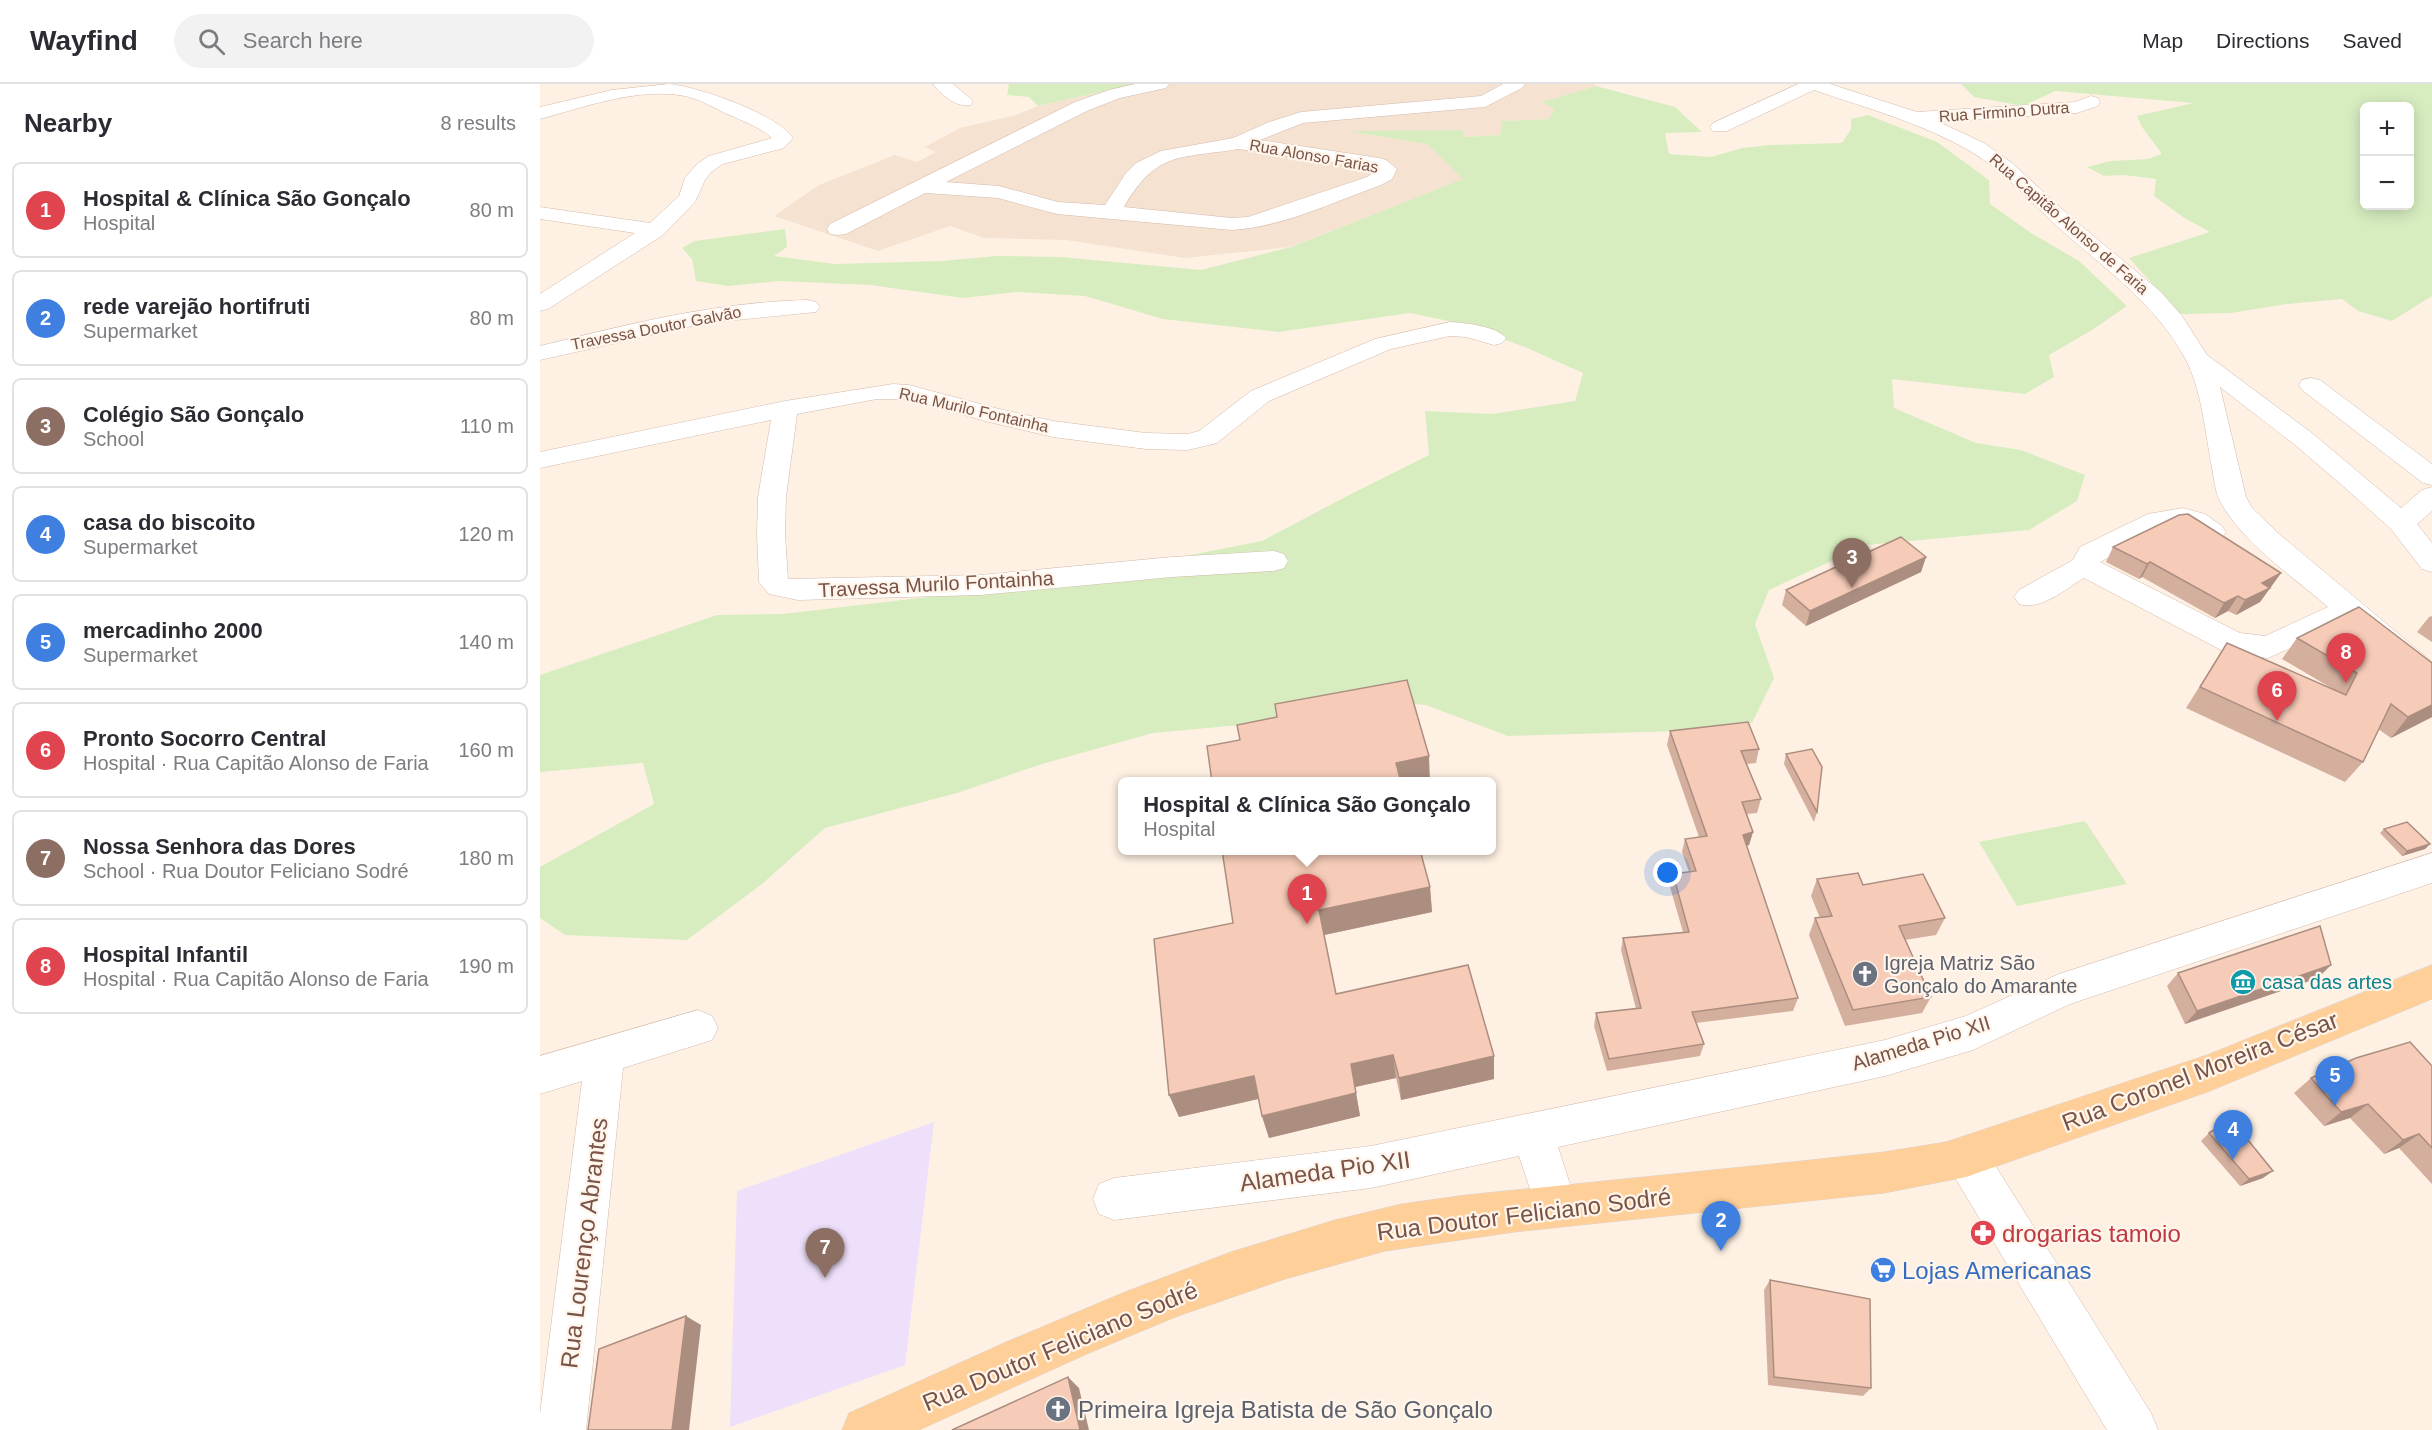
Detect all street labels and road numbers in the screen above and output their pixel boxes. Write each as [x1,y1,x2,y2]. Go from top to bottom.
street label: Rua Firmino Dutra [1938,99,2070,125]
street label: Rua Alonso Farias [1248,136,1380,176]
street label: Rua Capitão Alonso de Faria [1986,150,2152,298]
street label: Travessa Doutor Galvão [570,303,743,353]
street label: Rua Murilo Fontainha [898,385,1051,436]
street label: Travessa Murilo Fontainha [818,567,1055,601]
street label: Rua Coronel Moreira César [2058,1006,2342,1136]
street label: Alameda Pio XII [1849,1012,1993,1074]
street label: Rua Lourenço Abrantes [555,1116,613,1370]
street label: Alameda Pio XII [1238,1146,1412,1196]
street label: Rua Doutor Feliciano Sodré [1375,1183,1673,1245]
street label: Rua Doutor Feliciano Sodré [918,1276,1202,1416]

